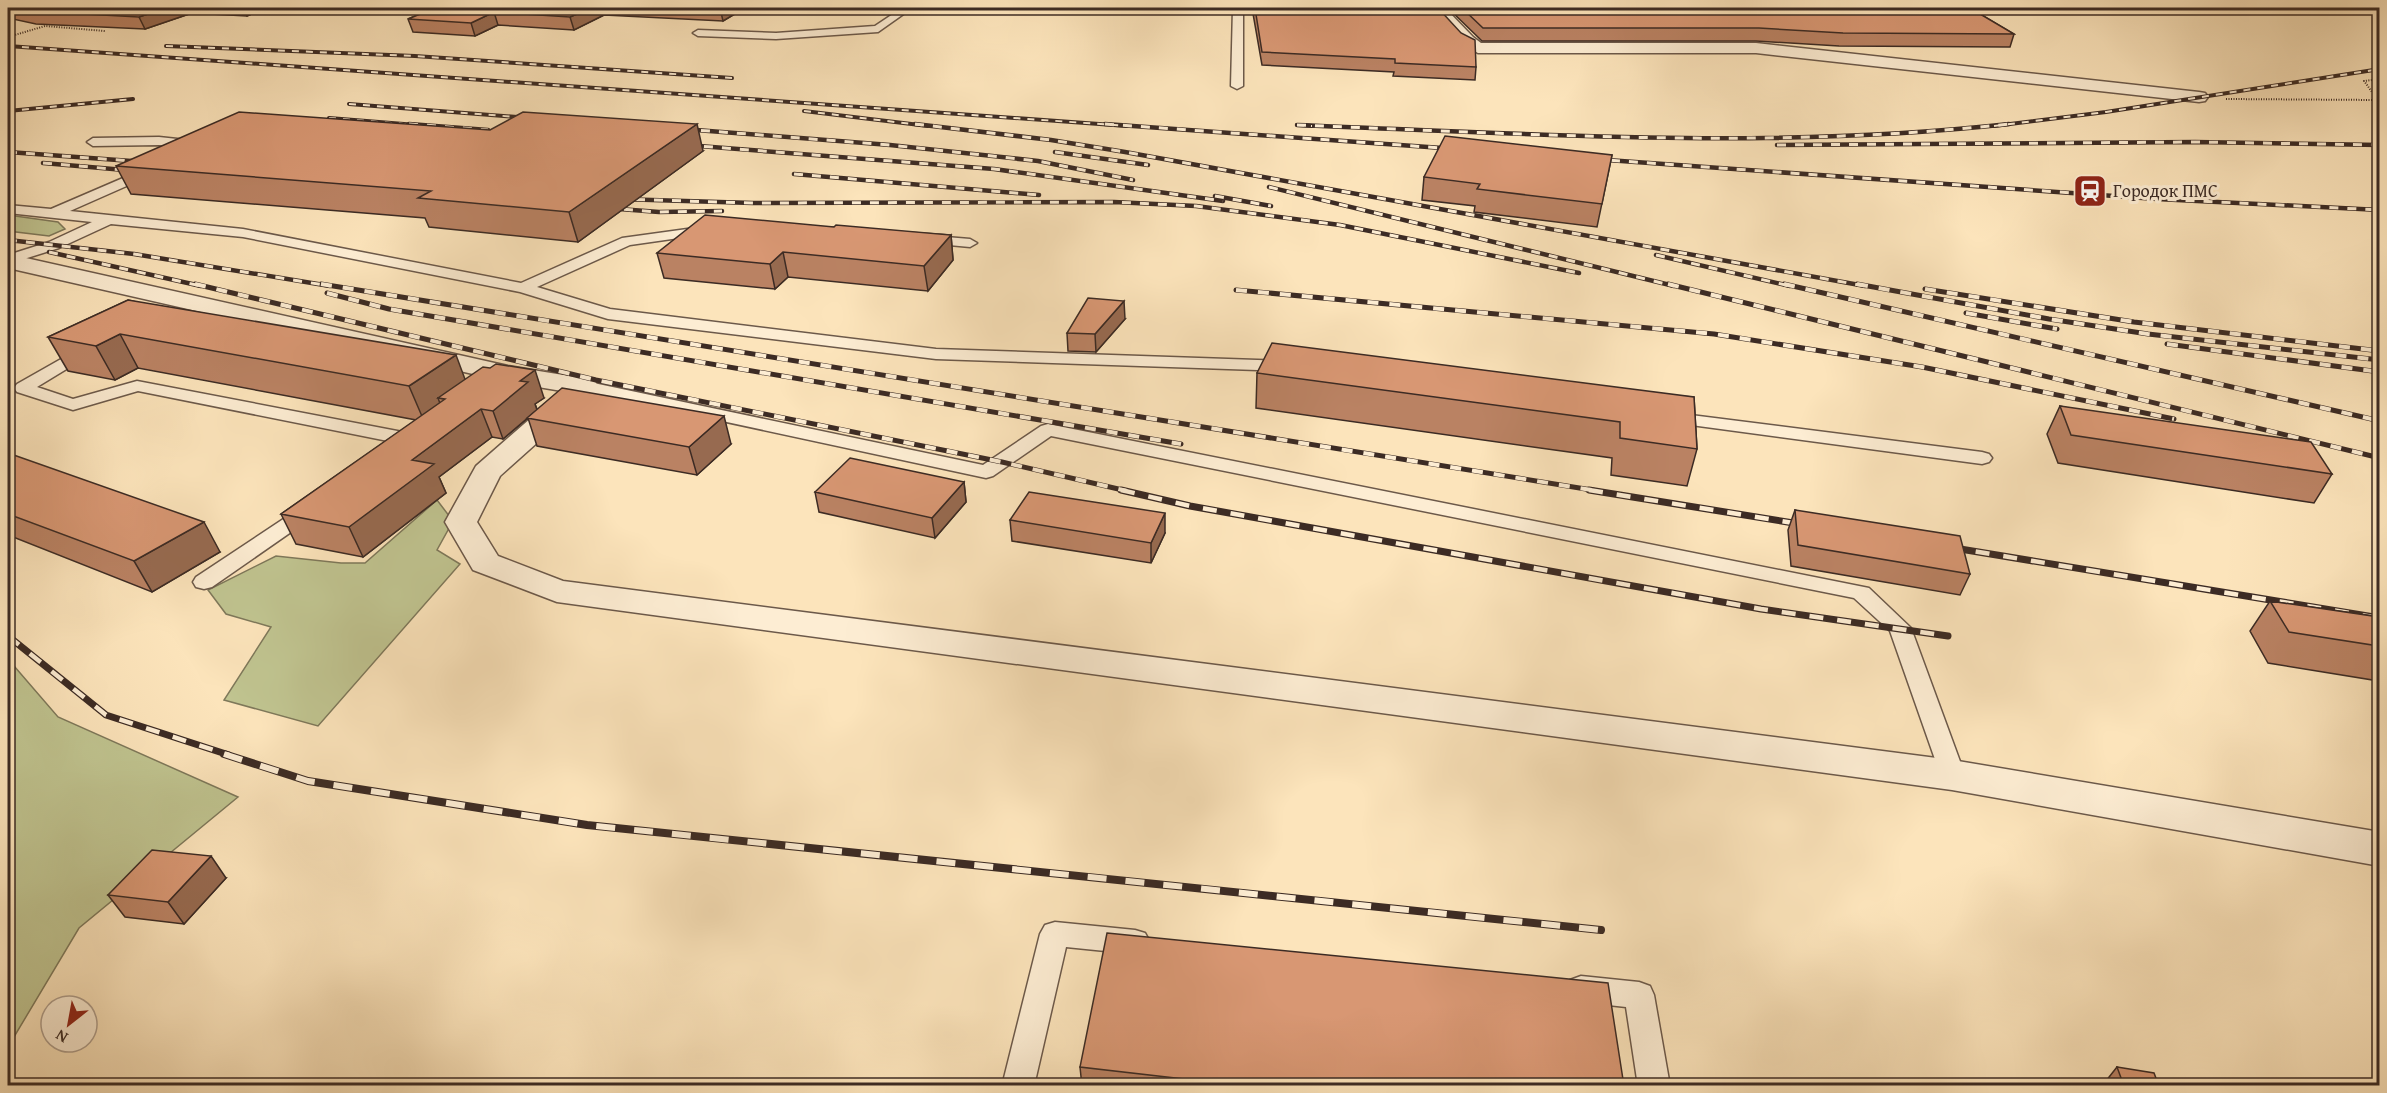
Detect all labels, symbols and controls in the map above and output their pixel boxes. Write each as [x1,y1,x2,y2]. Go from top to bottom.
station icon: Городок ПМС [2072,173,2108,209]
place label: Городок ПМС [2113,177,2218,204]
north arrow [39,994,99,1054]
text: N [50,1024,72,1050]

